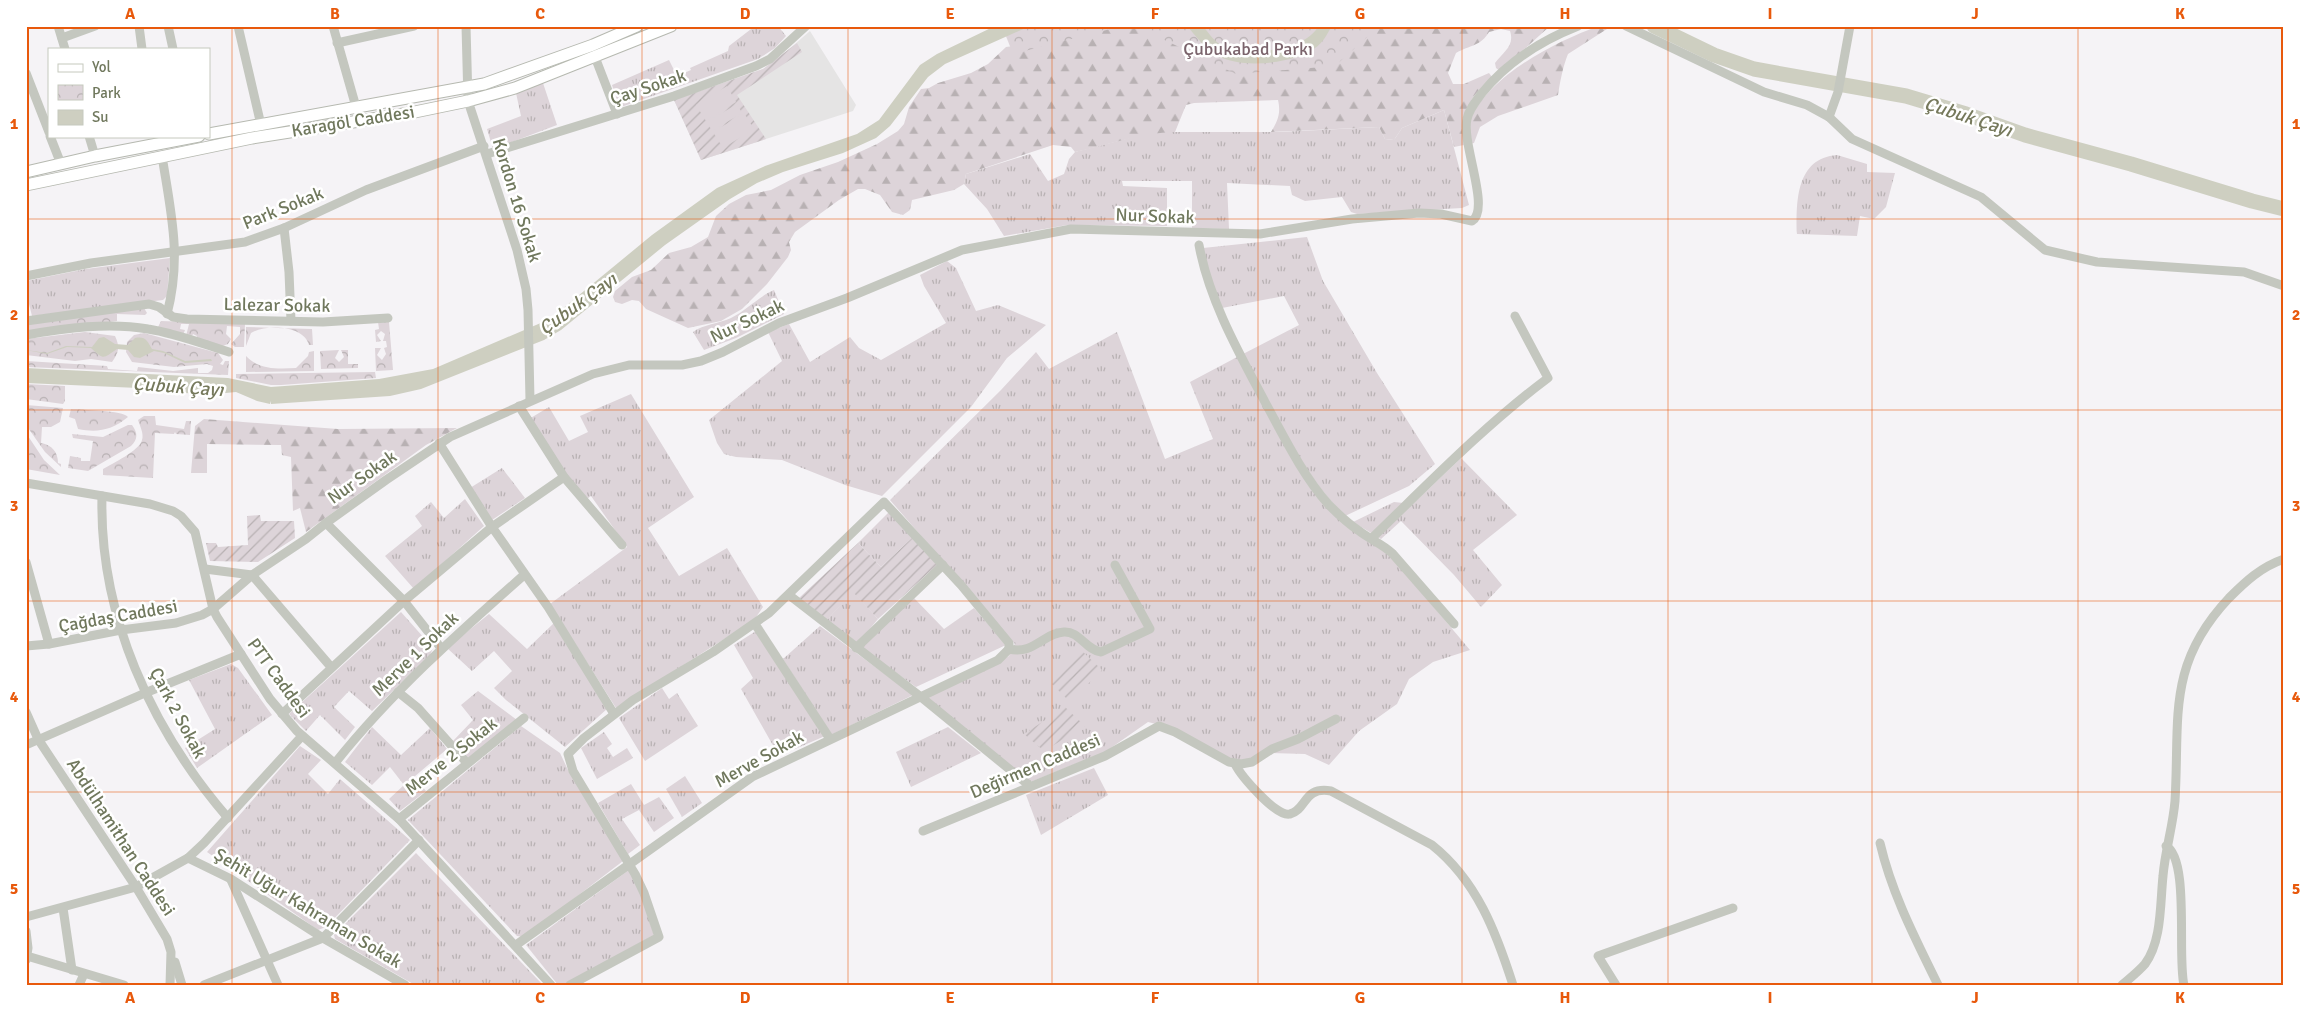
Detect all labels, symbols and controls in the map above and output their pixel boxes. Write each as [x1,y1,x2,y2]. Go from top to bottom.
text: A [125,4,136,24]
text: B [330,4,340,24]
text: C [535,4,545,24]
text: D [740,4,751,24]
text: E [945,4,955,24]
text: F [1151,4,1160,24]
text: G [1355,4,1365,24]
text: H [1560,4,1570,24]
text: I [1767,4,1773,24]
text: J [1971,4,1979,24]
text: K [2175,4,2185,24]
park label: Çubukabad Parkı [1183,38,1313,60]
legend [48,48,210,138]
text: Yol [92,58,111,76]
street label: Çay Sokak [607,64,689,110]
text: Park [92,84,121,102]
water label: Çubuk Çayı [1921,92,2016,143]
street label: Karagöl Caddesi [290,100,416,142]
text: Su [92,108,109,126]
text: 1 [10,114,19,134]
text: 1 [2292,114,2301,134]
street label: Kordon 16 Sokak [488,135,546,265]
street label: Park Sokak [239,182,327,234]
street label: Nur Sokak [1115,204,1195,228]
water label: Çubuk Çayı [534,267,622,340]
street label: Lalezar Sokak [223,293,331,317]
street label: Nur Sokak [706,294,788,348]
text: 2 [10,305,18,325]
text: 2 [2292,305,2300,325]
water label: Çubuk Çayı [132,372,225,402]
street label: Nur Sokak [323,445,401,509]
text: 3 [10,496,18,516]
text: 3 [2292,496,2300,516]
street label: Çağdaş Caddesi [57,595,179,637]
street label: Merve 1 Sokak [367,607,463,701]
street label: PTT Caddesi [243,634,315,722]
street label: Çark 2 Sokak [145,664,211,762]
text: 4 [10,687,19,707]
text: 4 [2292,687,2301,707]
street label: Merve 2 Sokak [401,712,501,800]
street label: Merve Sokak [711,726,807,792]
street label: Değirmen Caddesi [966,729,1104,803]
street label: Abdülhamithan Caddesi [62,754,180,920]
street label: Şehit Uğur Kahraman Sokak [210,843,406,973]
text: 5 [10,879,18,899]
text: 5 [2292,879,2300,899]
text: A [125,988,136,1008]
text: B [330,988,340,1008]
text: C [535,988,545,1008]
text: D [740,988,751,1008]
text: E [945,988,955,1008]
text: F [1151,988,1160,1008]
text: G [1355,988,1365,1008]
text: H [1560,988,1570,1008]
text: I [1767,988,1773,1008]
text: J [1971,988,1979,1008]
text: K [2175,988,2185,1008]

